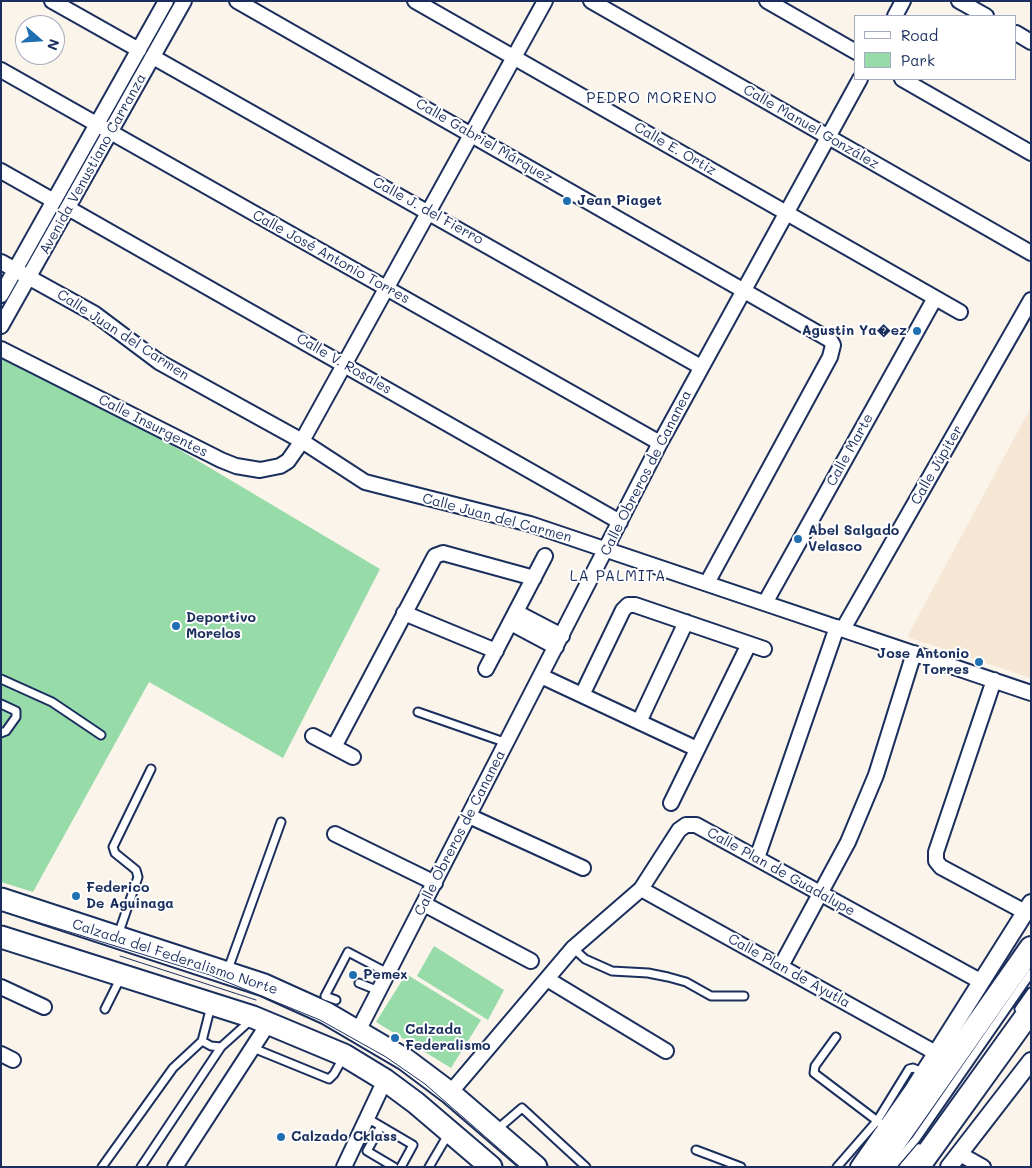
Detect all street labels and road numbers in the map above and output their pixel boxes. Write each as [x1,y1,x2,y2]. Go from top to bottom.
street label: Avenida Venustiano Carranza [36,71,150,257]
street label: Calle Manuel González [740,81,882,173]
street label: Calle Gabriel Márquez [413,95,555,187]
street label: Calle E. Ortiz [631,119,719,179]
street label: Calle J. del Fierro [370,174,486,248]
street label: Calle José Antonio Torres [249,207,413,307]
street label: Calle Juan del Carmen [54,286,192,384]
street label: Calle V. Rosales [294,330,394,398]
street label: Calle Obreros de Cananea [597,387,695,559]
street label: Calle Insurgentes [96,391,210,461]
street label: Calle Marte [823,411,877,489]
street label: Calle Júpiter [907,422,967,508]
street label: Calle Juan del Carmen [420,490,574,546]
street label: Calle Obreros de Cananea [411,747,509,919]
street label: Calle Plan de Guadalupe [704,824,858,920]
street label: Calzada del Federalismo Norte [70,916,280,998]
street label: Calle Plan de Ayutla [725,930,853,1012]

